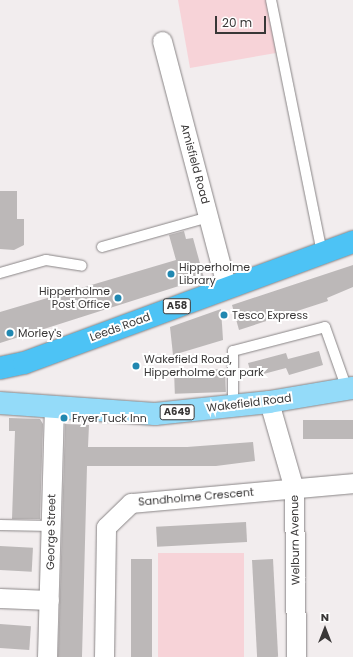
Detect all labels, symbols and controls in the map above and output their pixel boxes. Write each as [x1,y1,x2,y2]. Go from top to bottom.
scale bar [217,8,268,34]
text: 20 m [222,14,252,31]
street label: Amisfield Road [178,123,212,205]
place label: Hipperholme Library [179,261,250,287]
marker: Hipperholme Library [166,269,176,279]
place label: Hipperholme Post Office [39,285,110,311]
marker: Hipperholme Post Office [113,293,123,303]
road number: A58 [162,298,192,314]
place label: Tesco Express [232,308,308,322]
street label: Leeds Road [88,310,152,344]
marker: Tesco Express [219,310,229,320]
place label: Morley's [18,326,62,340]
marker: Morley's [5,328,15,338]
place label: Wakefield Road, Hipperholme car park [144,353,264,379]
marker: Wakefield Road, Hipperholme car park [131,361,141,371]
street label: Wakefield Road [206,391,292,415]
road number: A649 [159,404,195,420]
place label: Fryer Tuck Inn [72,411,147,425]
marker: Fryer Tuck Inn [59,413,69,423]
street label: Sandholme Crescent [138,485,254,509]
street label: George Street [44,494,58,570]
street label: Welburn Avenue [288,495,302,585]
north arrow [305,609,345,649]
text: N [321,609,329,625]

